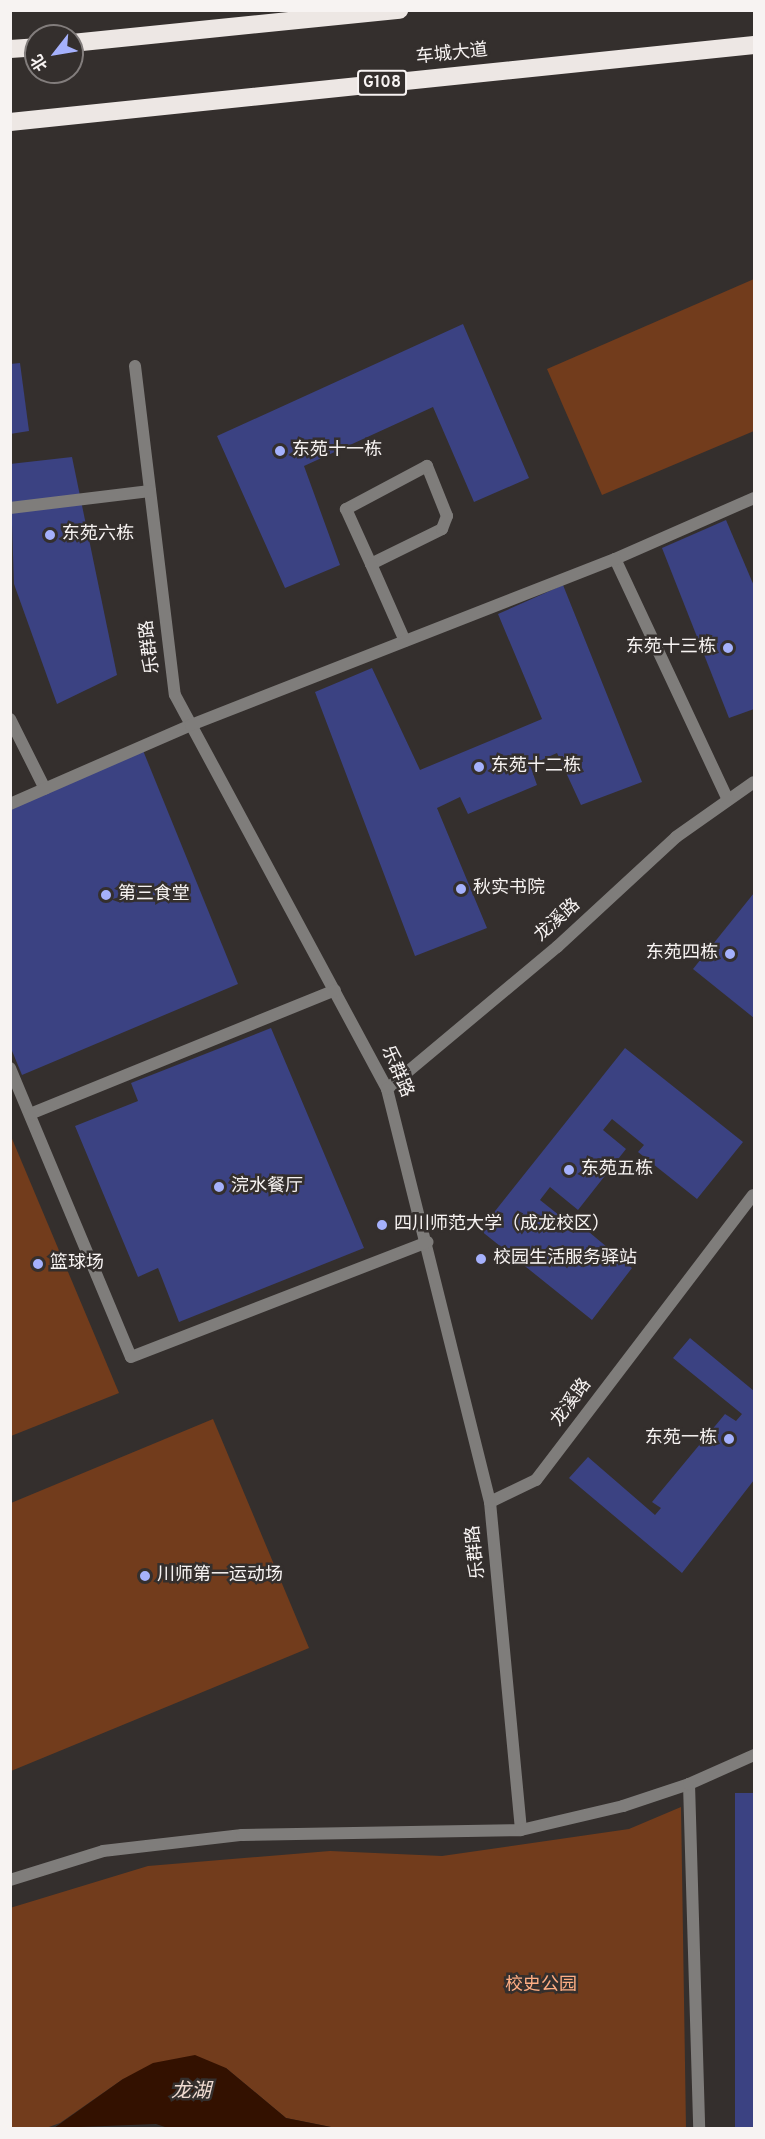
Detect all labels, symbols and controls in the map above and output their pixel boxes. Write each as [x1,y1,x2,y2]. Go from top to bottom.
north arrow [24,24,84,84]
street label: 车城大道 [415,40,489,70]
text: 北 [28,50,53,74]
road number: G108 [356,70,407,96]
place label: 东苑十一栋 [292,440,382,462]
marker: 东苑十一栋 [273,444,287,458]
place label: 东苑六栋 [62,524,134,546]
marker: 东苑六栋 [43,528,57,542]
street label: 乐群路 [137,619,165,675]
place label: 东苑十三栋 [626,637,716,659]
marker: 东苑十三栋 [721,641,735,655]
place label: 东苑十二栋 [491,756,581,778]
marker: 东苑十二栋 [472,760,486,774]
place label: 秋实书院 [473,878,545,900]
marker: 秋实书院 [454,882,468,896]
place label: 第三食堂 [118,884,190,906]
marker: 第三食堂 [99,888,113,902]
street label: 龙溪路 [531,895,585,947]
place label: 东苑四栋 [646,943,718,965]
marker: 东苑四栋 [723,947,737,961]
street label: 乐群路 [376,1043,416,1101]
place label: 东苑五栋 [581,1159,653,1181]
marker: 东苑五栋 [562,1163,576,1177]
place label: 浣水餐厅 [231,1176,303,1198]
marker: 浣水餐厅 [212,1180,226,1194]
place label: 四川师范大学（成龙校区） [394,1214,610,1236]
marker: 四川师范大学（成龙校区） [375,1218,389,1232]
place label: 校园生活服务驿站 [493,1248,637,1270]
marker: 校园生活服务驿站 [474,1252,488,1266]
place label: 篮球场 [50,1253,104,1275]
marker: 篮球场 [31,1257,45,1271]
street label: 龙溪路 [547,1375,597,1431]
place label: 东苑一栋 [645,1428,717,1450]
marker: 东苑一栋 [722,1432,736,1446]
street label: 乐群路 [463,1524,491,1580]
place label: 川师第一运动场 [157,1565,283,1587]
marker: 川师第一运动场 [138,1569,152,1583]
park label: 校史公园 [505,1975,577,1997]
water label: 龙湖 [171,2080,211,2104]

